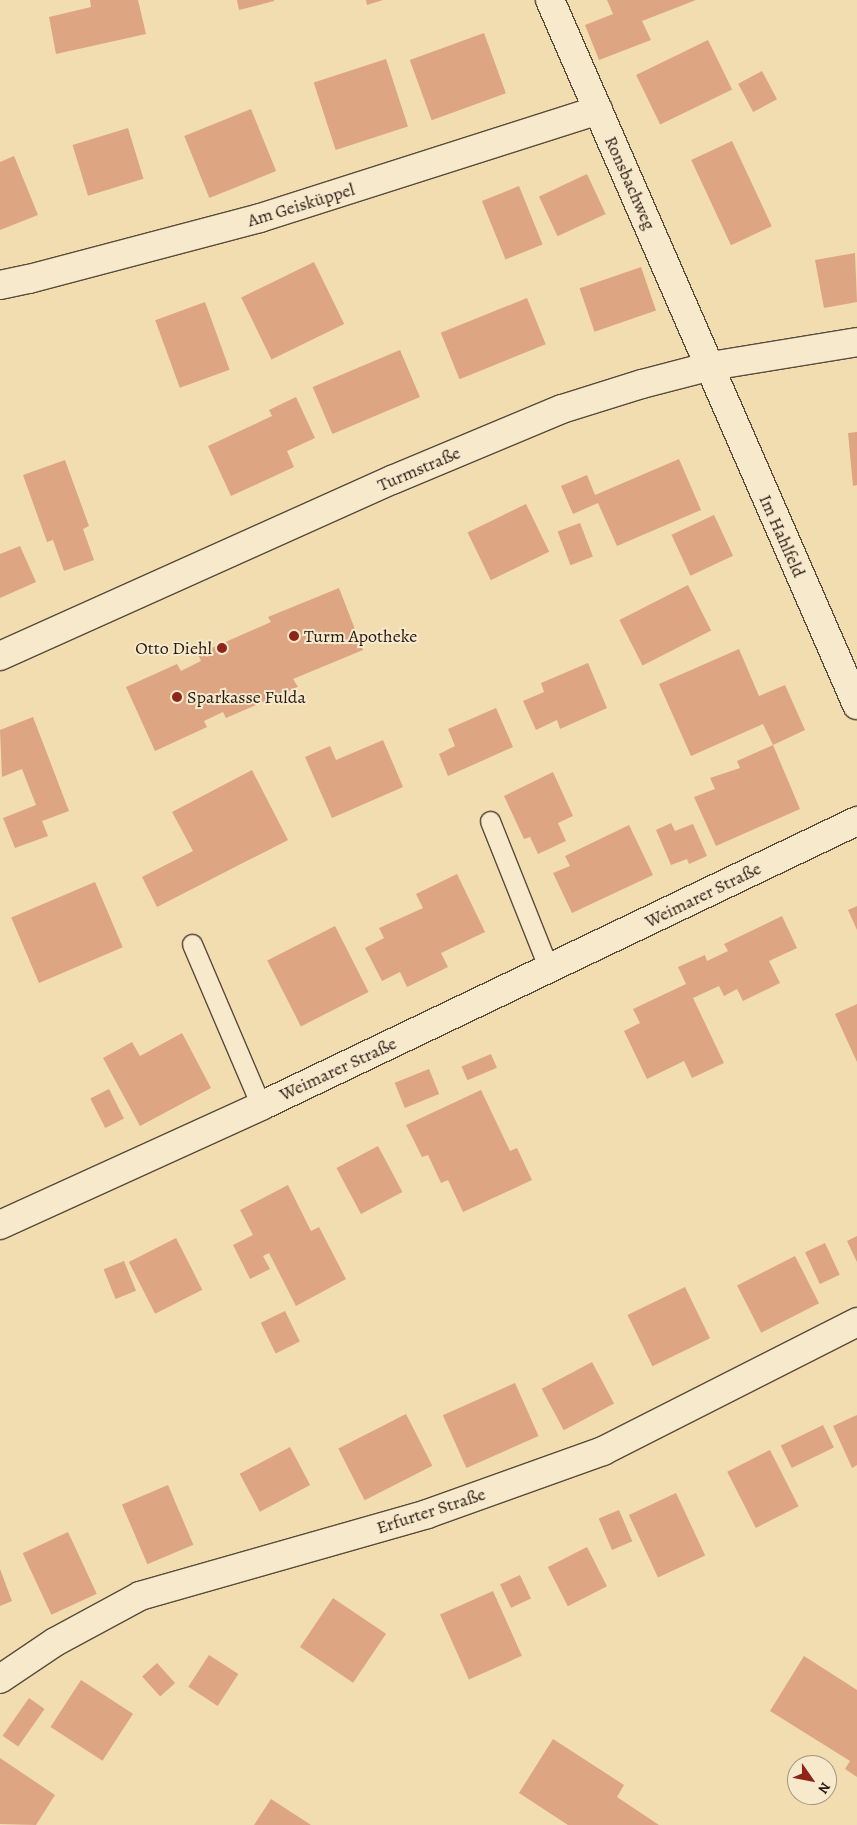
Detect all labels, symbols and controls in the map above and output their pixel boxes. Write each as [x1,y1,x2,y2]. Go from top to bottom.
street label: Ronsbachweg [600,133,660,233]
street label: Am Geisküppel [245,178,357,232]
street label: Turmstraße [374,442,464,496]
street label: Im Hahlfeld [754,491,810,581]
place label: Turm Apotheke [304,625,417,647]
marker: Turm Apotheke [288,630,300,642]
place label: Otto Diehl [135,637,212,659]
marker: Otto Diehl [216,642,228,654]
place label: Sparkasse Fulda [187,686,306,708]
marker: Sparkasse Fulda [171,691,183,703]
street label: Weimarer Straße [641,858,765,932]
street label: Weimarer Straße [276,1032,400,1106]
street label: Erfurter Straße [374,1483,488,1539]
north arrow [787,1755,837,1805]
text: N [813,1778,835,1797]

